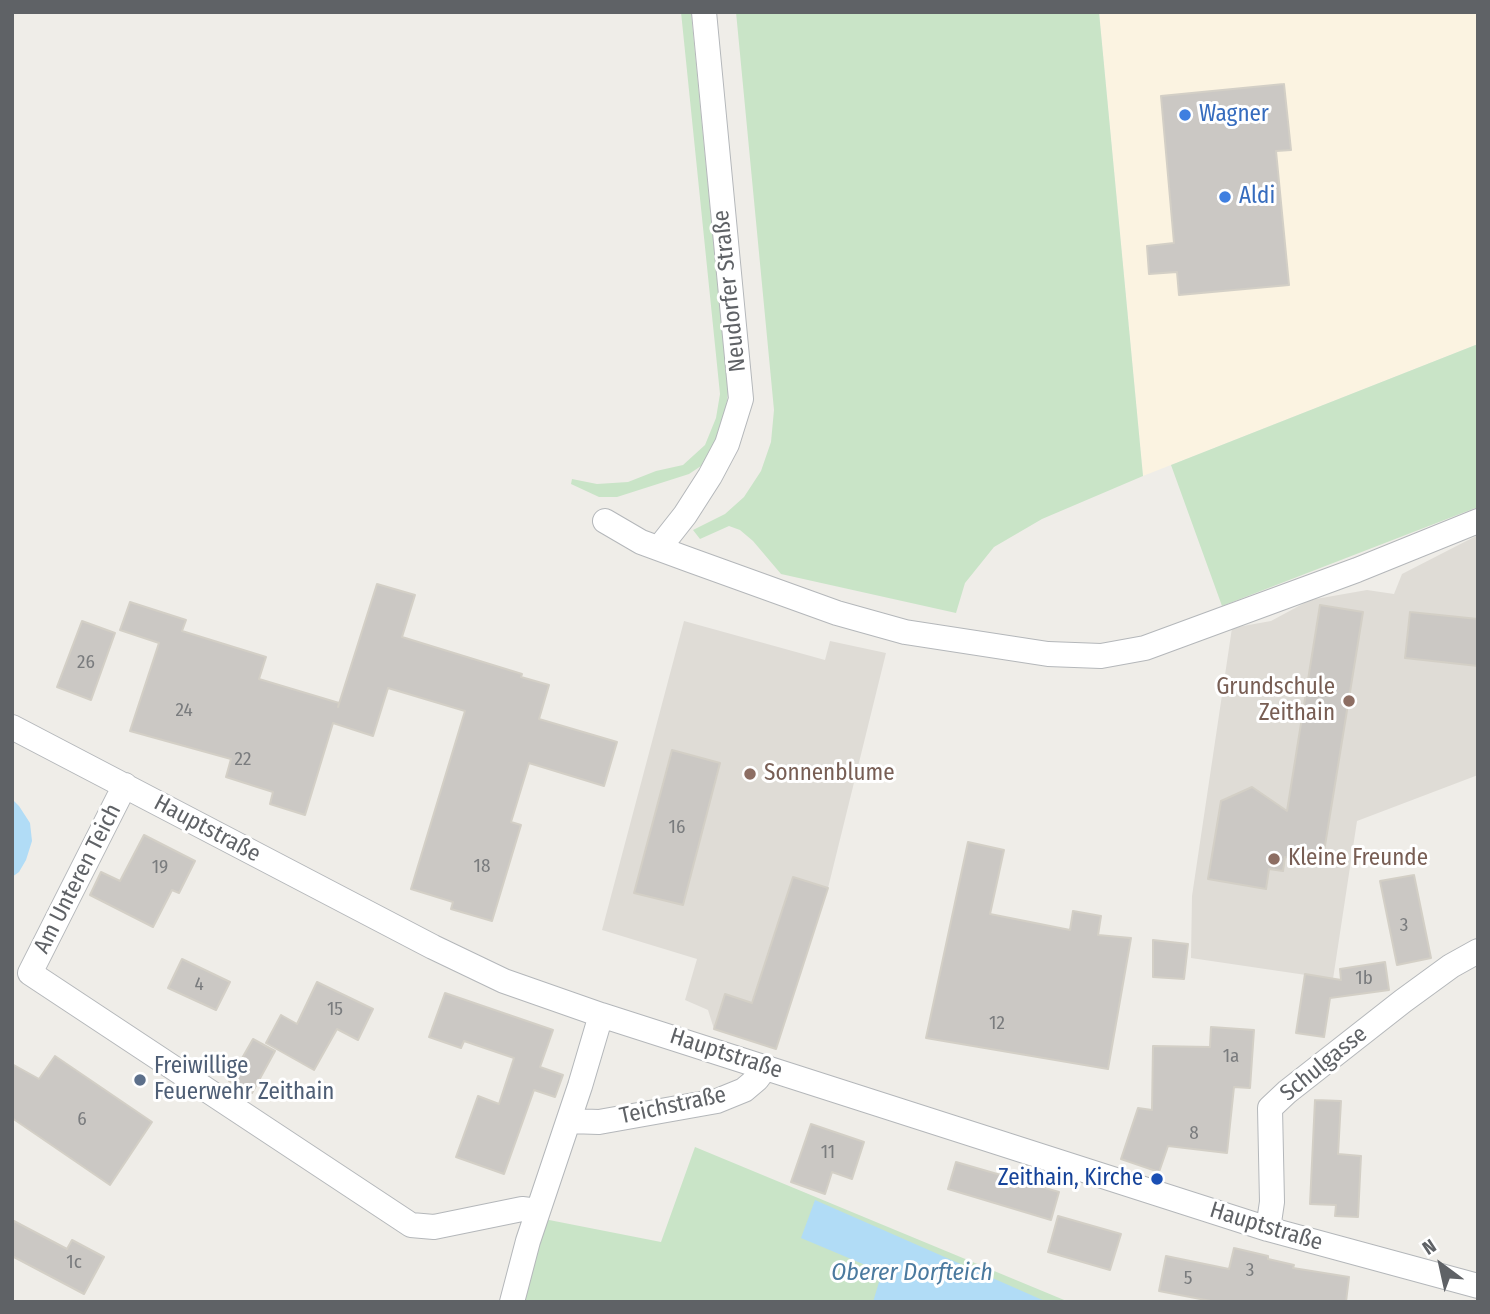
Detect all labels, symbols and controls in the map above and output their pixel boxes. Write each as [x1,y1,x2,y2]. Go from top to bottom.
place label: Wagner [1199,101,1269,129]
marker: Wagner [1177,107,1193,123]
place label: Aldi [1239,183,1275,211]
marker: Aldi [1217,189,1233,205]
street label: Neudorfer Straße [708,209,752,373]
house number: 26 [77,652,95,674]
place label: Grundschule Zeithain [1216,674,1335,728]
marker: Grundschule Zeithain [1341,693,1357,709]
house number: 24 [175,700,193,722]
house number: 22 [235,749,251,771]
place label: Sonnenblume [764,760,895,788]
marker: Sonnenblume [742,766,758,782]
street label: Hauptstraße [149,789,265,869]
street label: Am Unteren Teich [28,800,128,958]
house number: 16 [669,817,685,839]
place label: Kleine Freunde [1288,845,1428,873]
marker: Kleine Freunde [1266,851,1282,867]
house number: 18 [474,856,490,878]
house number: 19 [152,857,168,879]
house number: 3 [1400,915,1408,937]
house number: 1b [1355,968,1373,990]
house number: 4 [194,974,204,996]
house number: 15 [327,999,343,1021]
house number: 12 [989,1013,1005,1035]
street label: Schulgasse [1275,1021,1373,1107]
street label: Hauptstraße [666,1023,786,1085]
house number: 1a [1223,1046,1239,1068]
place label: Freiwillige Feuerwehr Zeithain [154,1053,334,1107]
marker: Freiwillige Feuerwehr Zeithain [132,1072,148,1088]
street label: Teichstraße [617,1081,729,1131]
house number: 6 [77,1109,87,1131]
house number: 8 [1189,1123,1199,1145]
house number: 11 [821,1142,835,1164]
place label: Zeithain, Kirche [998,1165,1143,1193]
marker: Zeithain, Kirche [1149,1171,1165,1187]
street label: Hauptstraße [1206,1197,1326,1257]
north arrow [1406,1230,1476,1300]
text: N [1418,1234,1440,1260]
house number: 1c [66,1252,82,1274]
water label: Oberer Dorfteich [831,1259,993,1287]
house number: 3 [1246,1260,1254,1282]
house number: 5 [1184,1268,1192,1290]

